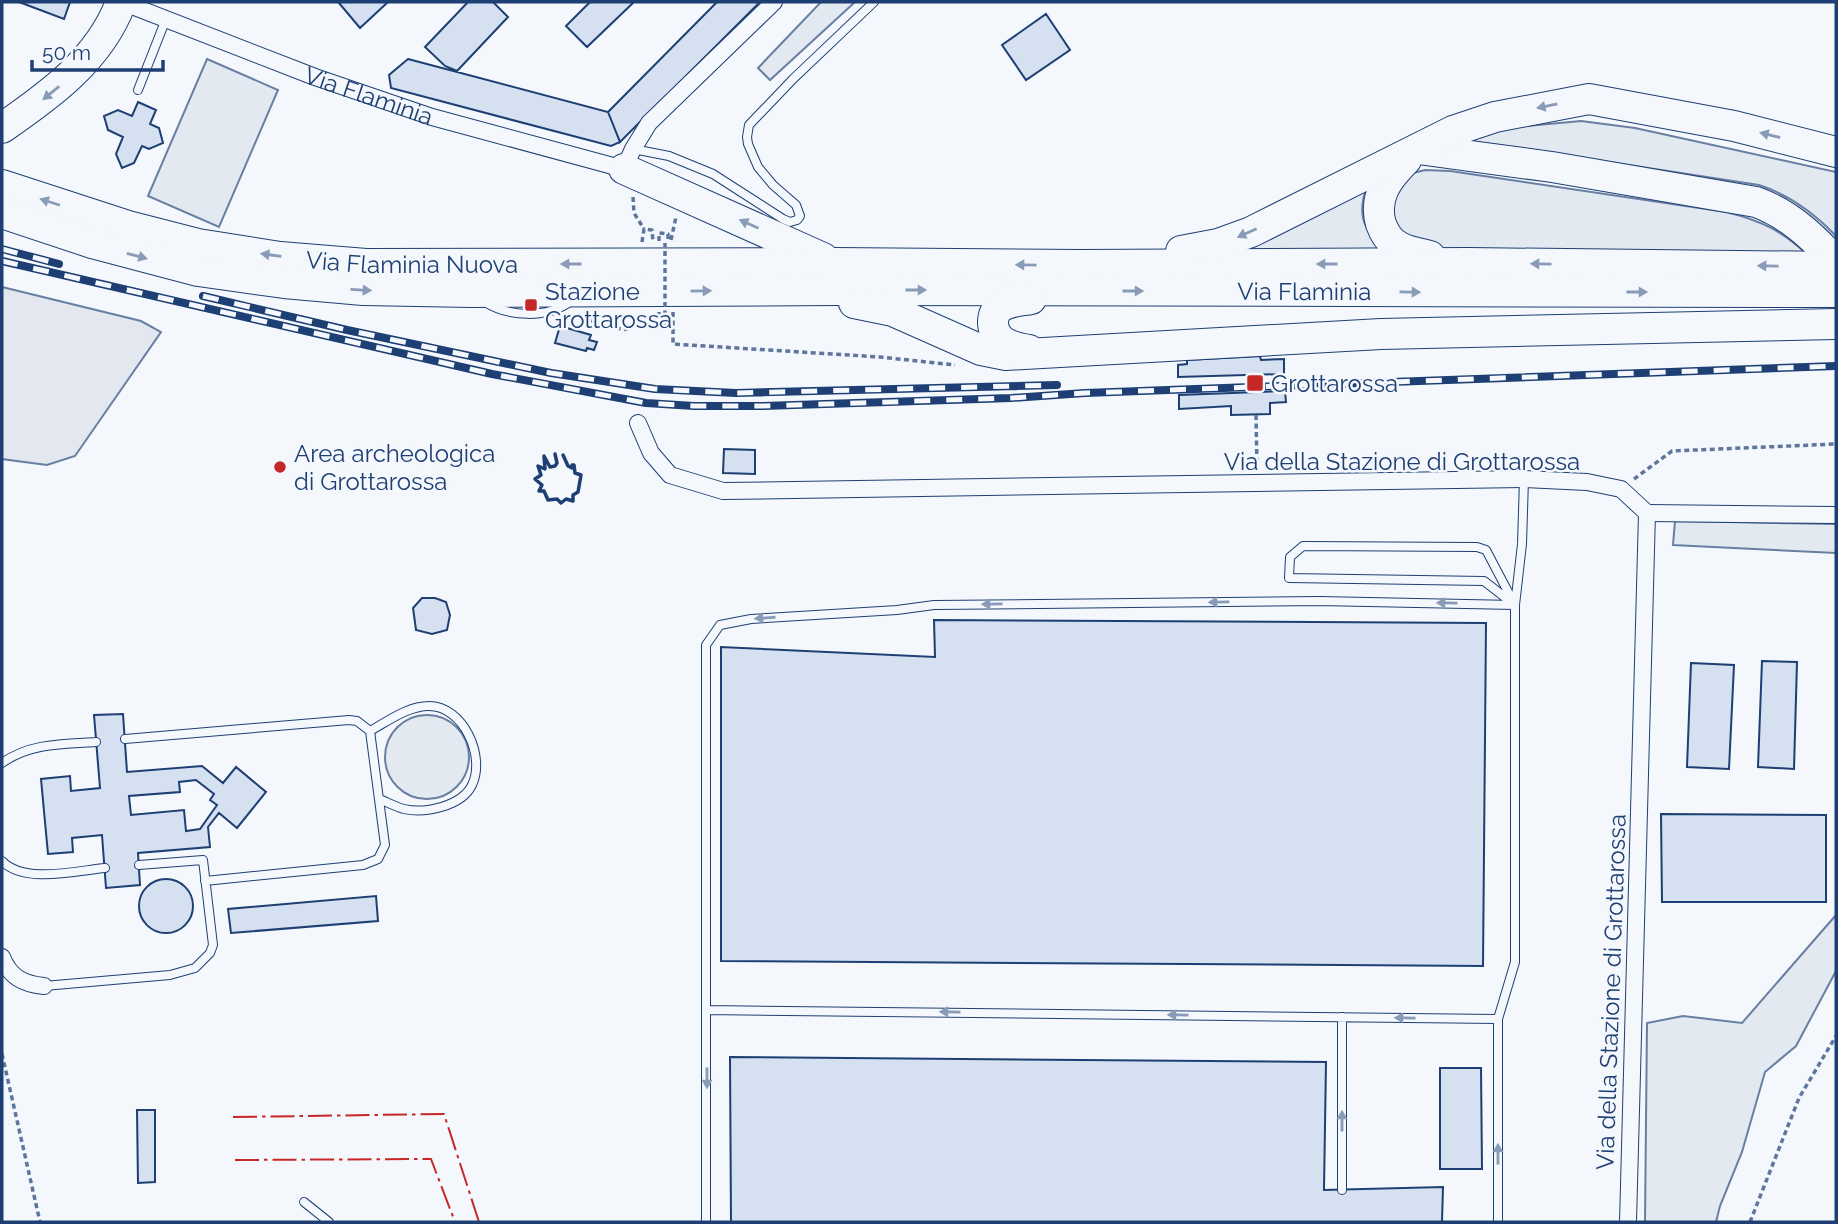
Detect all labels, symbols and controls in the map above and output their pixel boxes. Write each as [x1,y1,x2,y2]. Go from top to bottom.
scale bar [32,28,163,72]
text: 50 m [42,40,91,65]
street label: Via Flaminia [300,60,437,131]
one-way arrow [42,85,59,100]
one-way arrow [1536,100,1558,111]
one-way arrow [1759,129,1781,140]
one-way arrow [39,196,60,206]
one-way arrow [738,218,759,229]
one-way arrow [1237,227,1257,239]
street label: Via Flaminia Nuova [305,245,518,279]
one-way arrow [259,250,281,261]
one-way arrow [127,251,148,261]
one-way arrow [560,258,582,270]
one-way arrow [1315,258,1337,270]
one-way arrow [1529,258,1551,270]
one-way arrow [1014,259,1036,271]
one-way arrow [1757,260,1779,272]
street label: Via Flaminia [1237,276,1371,306]
place label: Stazione Grottarossa [545,277,672,334]
one-way arrow [906,284,928,296]
one-way arrow [350,285,372,296]
one-way arrow [691,285,713,297]
one-way arrow [1123,285,1145,297]
one-way arrow [1399,286,1421,298]
one-way arrow [1626,286,1648,298]
marker: Stazione Grottarossa [523,297,539,313]
place label: Grottarossa [1271,369,1398,398]
marker: Grottarossa [1245,373,1265,393]
place label: Area archeologica di Grottarossa [294,439,495,496]
street label: Via della Stazione di Grottarossa [1224,447,1580,476]
marker: Area archeologica di Grottarossa [272,459,288,475]
one-way arrow [1208,596,1230,608]
one-way arrow [981,598,1003,610]
one-way arrow [1435,598,1457,609]
one-way arrow [754,613,776,624]
street label: Via della Stazione di Grottarossa [1590,813,1632,1171]
one-way arrow [939,1007,961,1018]
one-way arrow [1167,1009,1189,1021]
one-way arrow [1394,1012,1416,1024]
one-way arrow [701,1067,713,1089]
one-way arrow [1336,1110,1348,1132]
one-way arrow [1492,1143,1504,1165]

